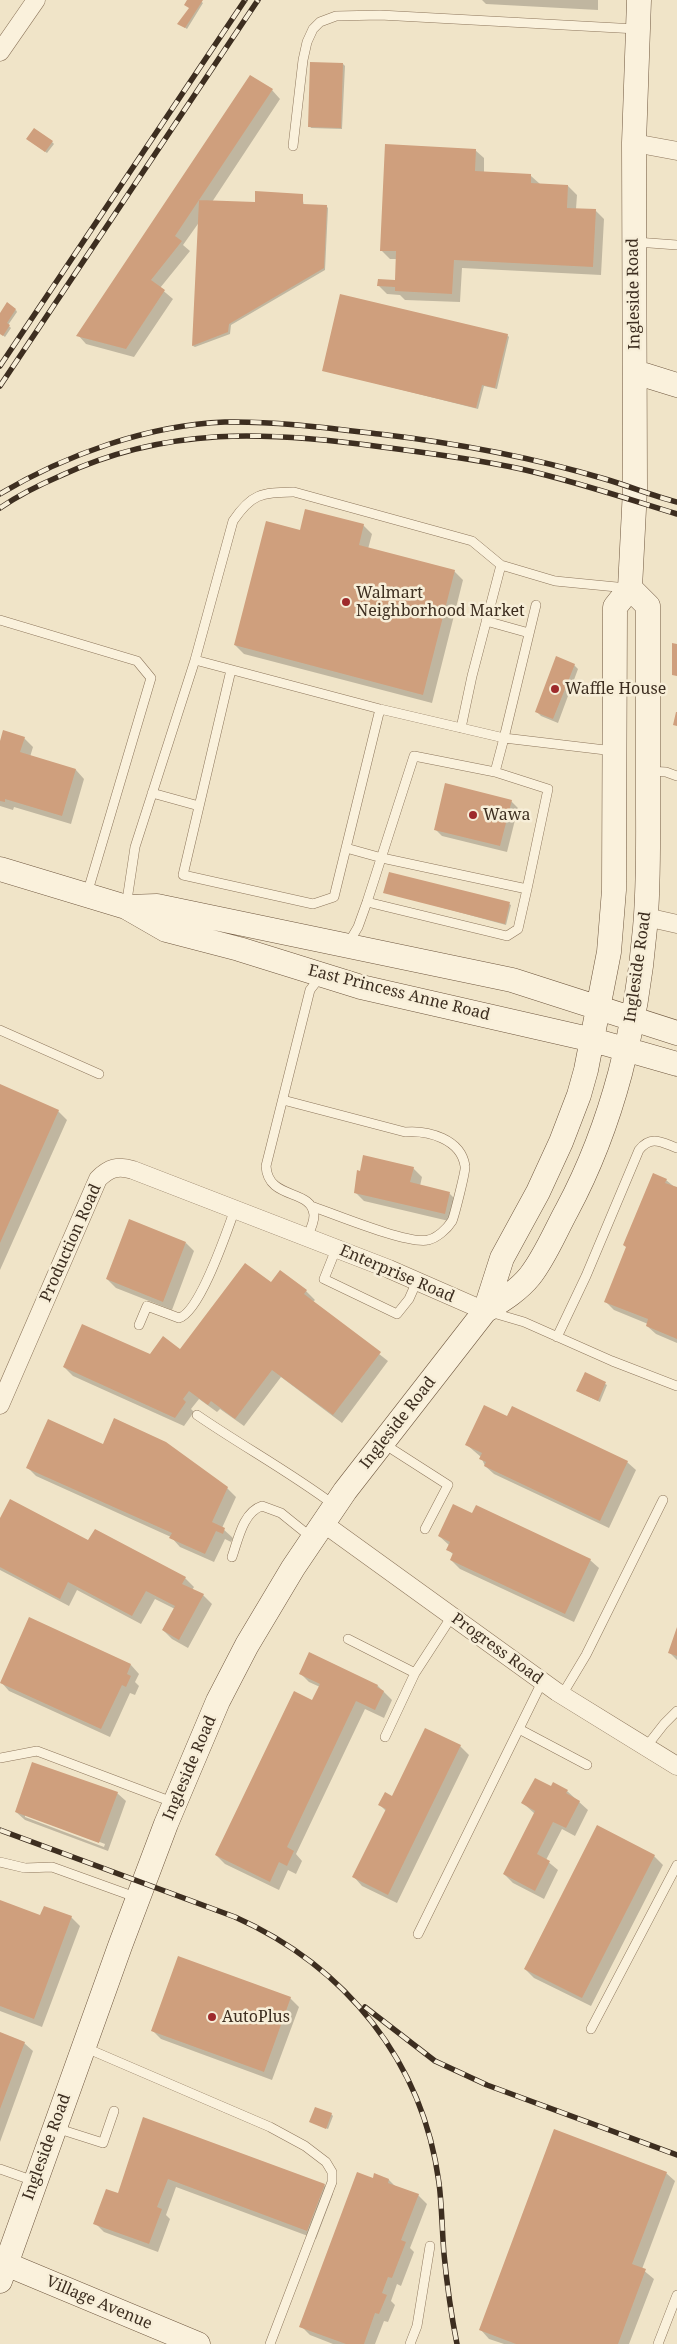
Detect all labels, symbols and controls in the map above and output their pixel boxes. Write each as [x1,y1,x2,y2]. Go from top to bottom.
street label: Ingleside Road [623,238,645,350]
place label: Walmart Neighborhood Market [356,583,525,621]
marker: Walmart Neighborhood Market [340,596,352,608]
place label: Waffle House [565,679,666,699]
marker: Waffle House [549,683,561,695]
place label: Wawa [483,805,530,825]
marker: Wawa [467,809,479,821]
street label: Ingleside Road [621,910,655,1024]
street label: East Princess Anne Road [306,961,492,1025]
street label: Production Road [36,1181,106,1305]
street label: Enterprise Road [337,1241,457,1307]
street label: Ingleside Road [356,1373,440,1473]
street label: Progress Road [448,1609,546,1689]
street label: Ingleside Road [159,1713,221,1823]
place label: AutoPlus [222,2007,290,2027]
marker: AutoPlus [206,2011,218,2023]
street label: Ingleside Road [19,2091,75,2203]
street label: Village Avenue [43,2272,155,2334]

